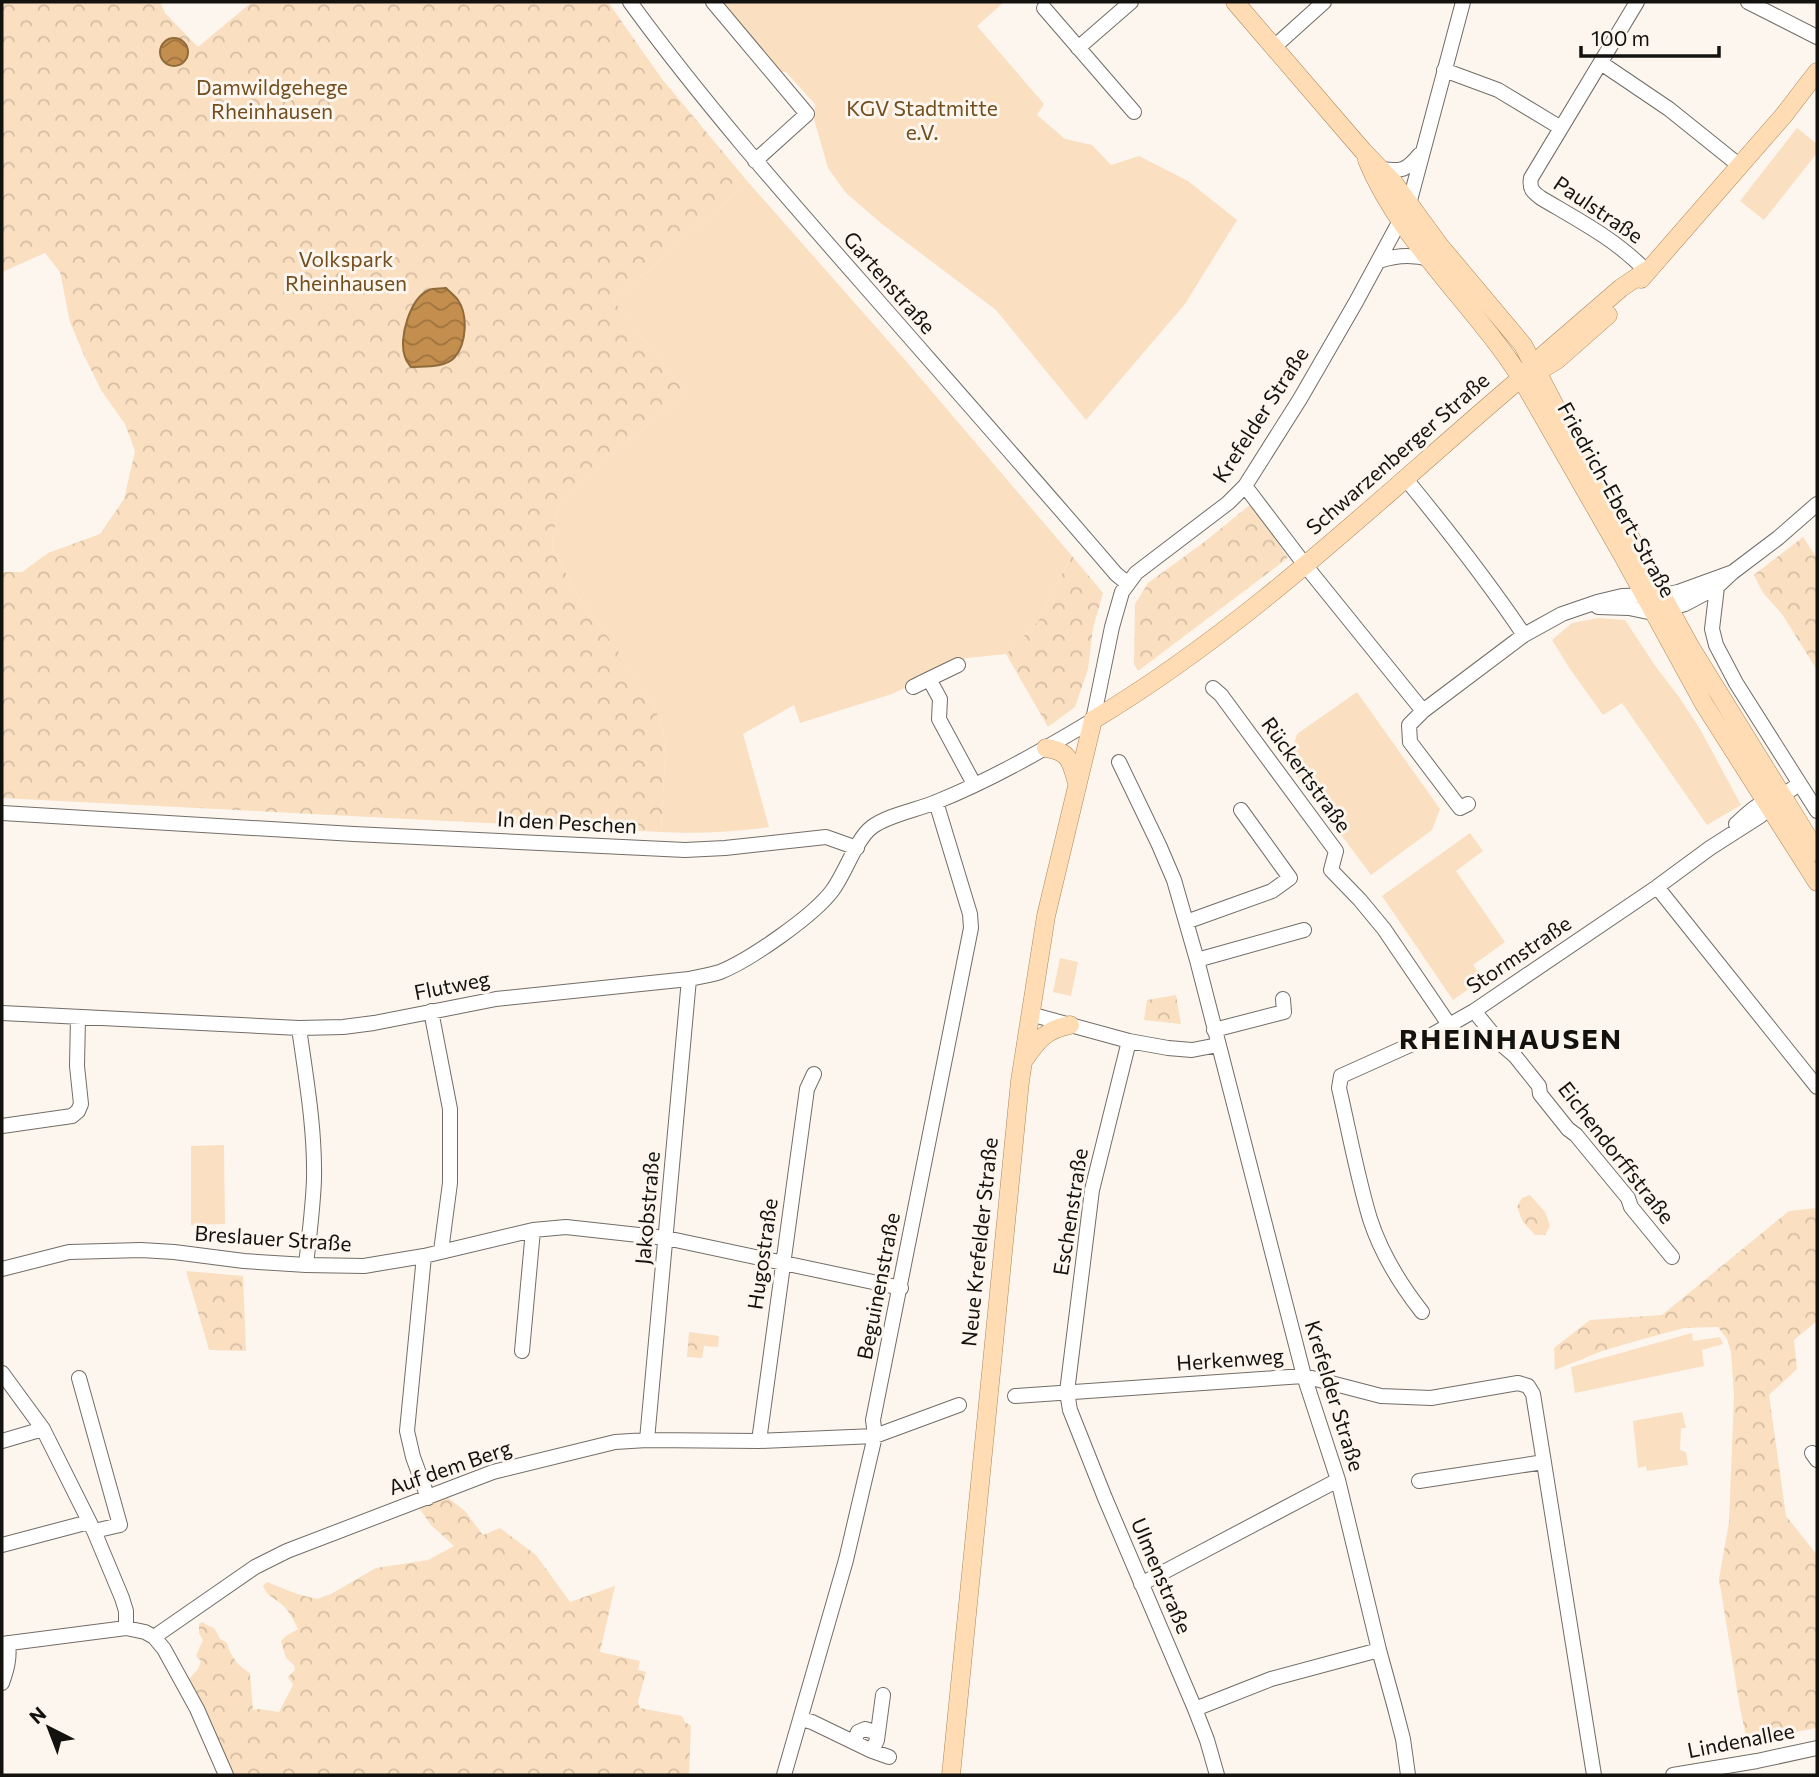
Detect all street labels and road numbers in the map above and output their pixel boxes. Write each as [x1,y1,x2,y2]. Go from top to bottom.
street label: Paulstraße [1549,170,1648,248]
street label: Gartenstraße [839,226,941,338]
street label: Krefelder Straße [1207,342,1313,487]
street label: Schwarzenberger Straße [1300,367,1494,539]
street label: Friedrich-Ebert-Straße [1553,397,1681,601]
street label: Rückertstraße [1257,712,1357,837]
street label: In den Peschen [496,805,638,838]
street label: Stormstraße [1461,910,1575,998]
street label: Flutweg [412,965,492,1004]
street label: Eichendorffstraße [1554,1076,1680,1228]
street label: Neue Krefelder Straße [955,1136,1002,1348]
street label: Eschenstraße [1047,1146,1092,1277]
street label: Jakobstraße [629,1150,664,1266]
street label: Hugostraße [741,1197,782,1311]
street label: Beguinenstraße [851,1210,904,1361]
street label: Breslauer Straße [194,1220,353,1255]
street label: Krefelder Straße [1301,1317,1370,1474]
street label: Herkenweg [1175,1342,1285,1375]
street label: Auf dem Berg [385,1434,514,1499]
street label: Ulmenstraße [1127,1514,1198,1637]
street label: Lindenallee [1685,1717,1796,1762]

